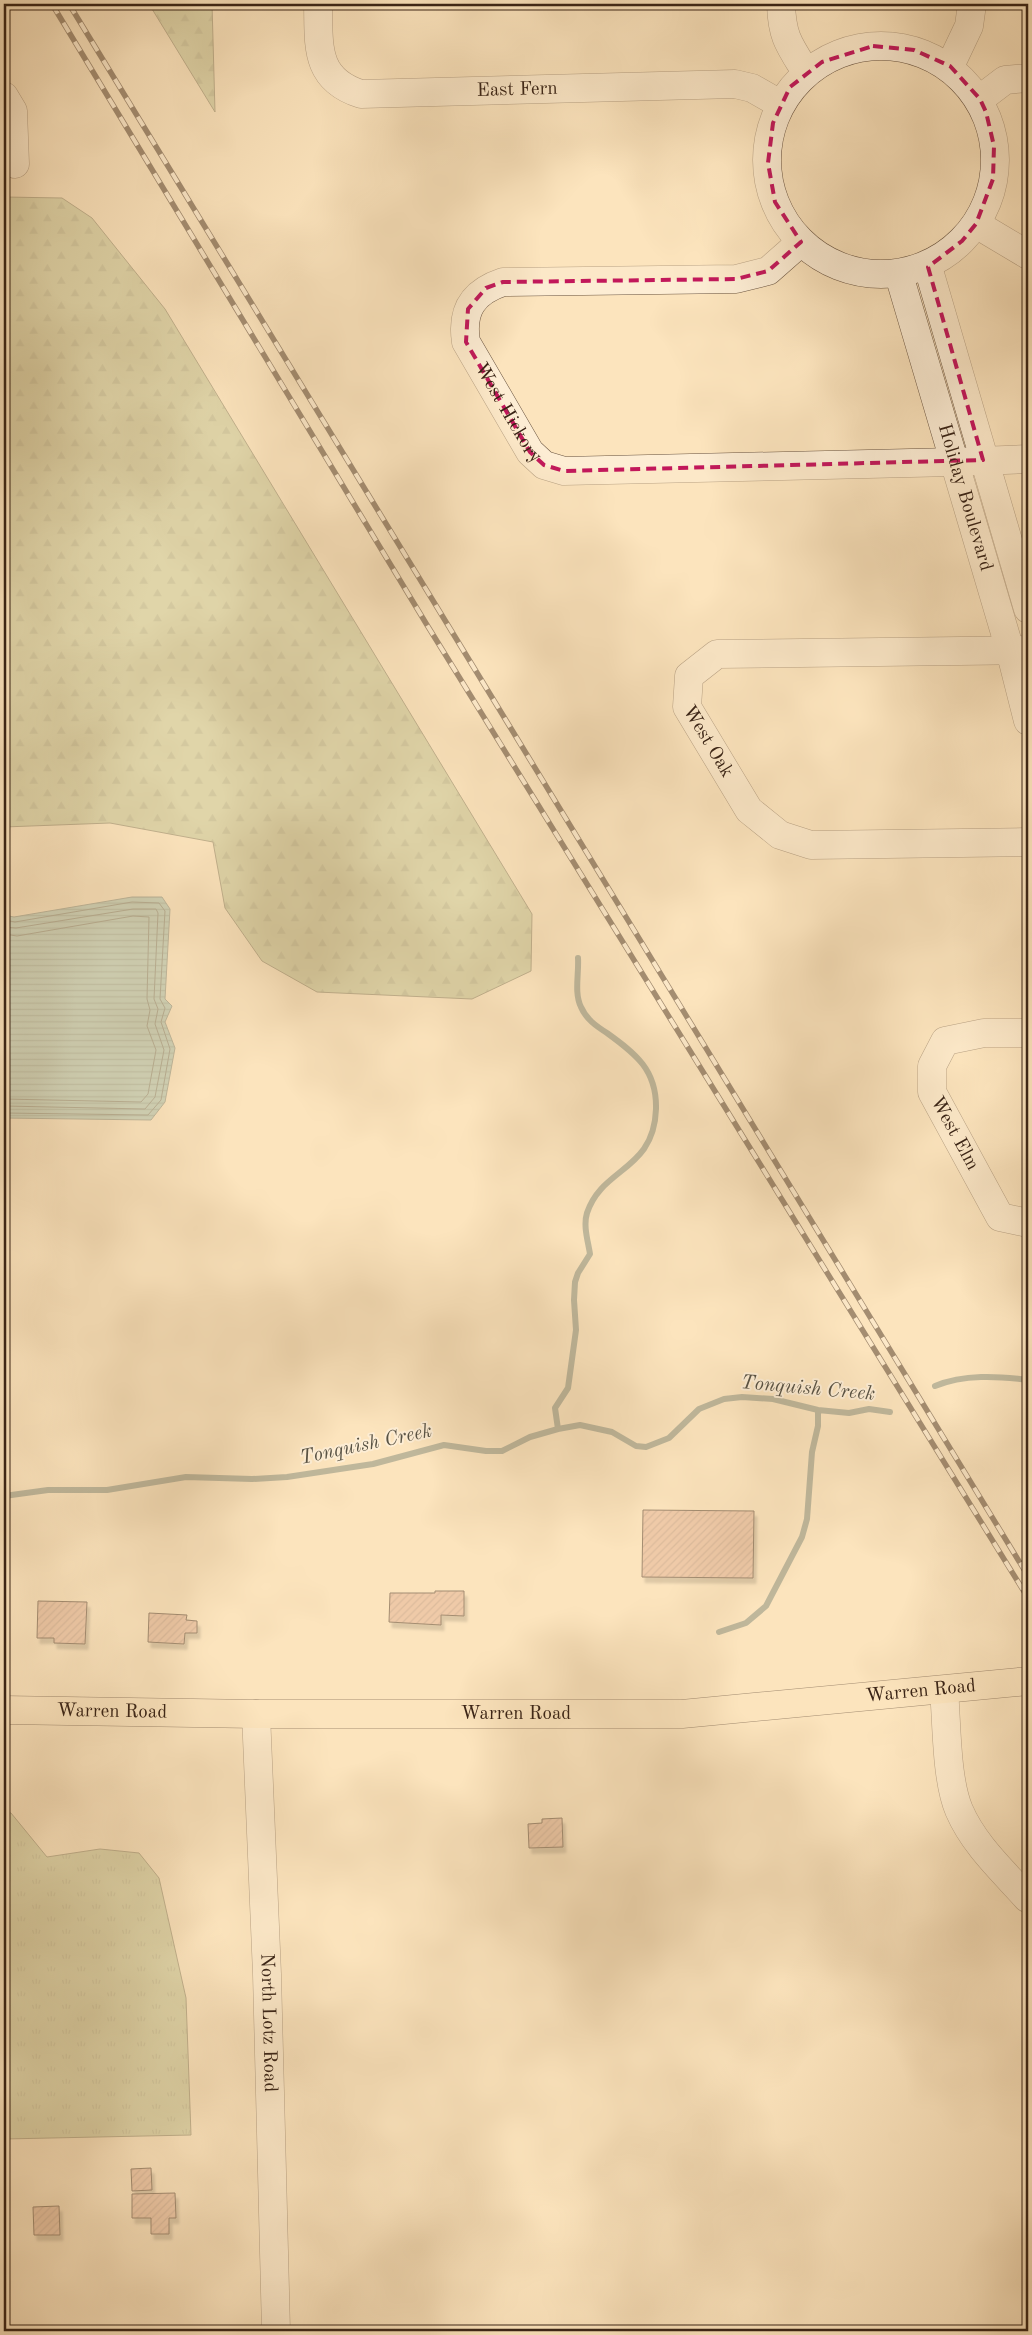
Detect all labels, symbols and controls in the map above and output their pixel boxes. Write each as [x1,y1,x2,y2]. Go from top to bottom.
street label: East Fern [476,79,558,100]
street label: West Hickory [471,360,545,467]
street label: Holiday Boulevard [934,422,996,573]
street label: West Oak [679,702,737,781]
street label: West Elm [927,1093,982,1173]
water label: Tonquish Creek [740,1373,876,1405]
water label: Tonquish Creek [298,1421,434,1469]
street label: Warren Road [865,1677,977,1706]
street label: Warren Road [57,1701,167,1722]
street label: Warren Road [461,1705,571,1724]
street label: North Lotz Road [257,1953,279,2093]

